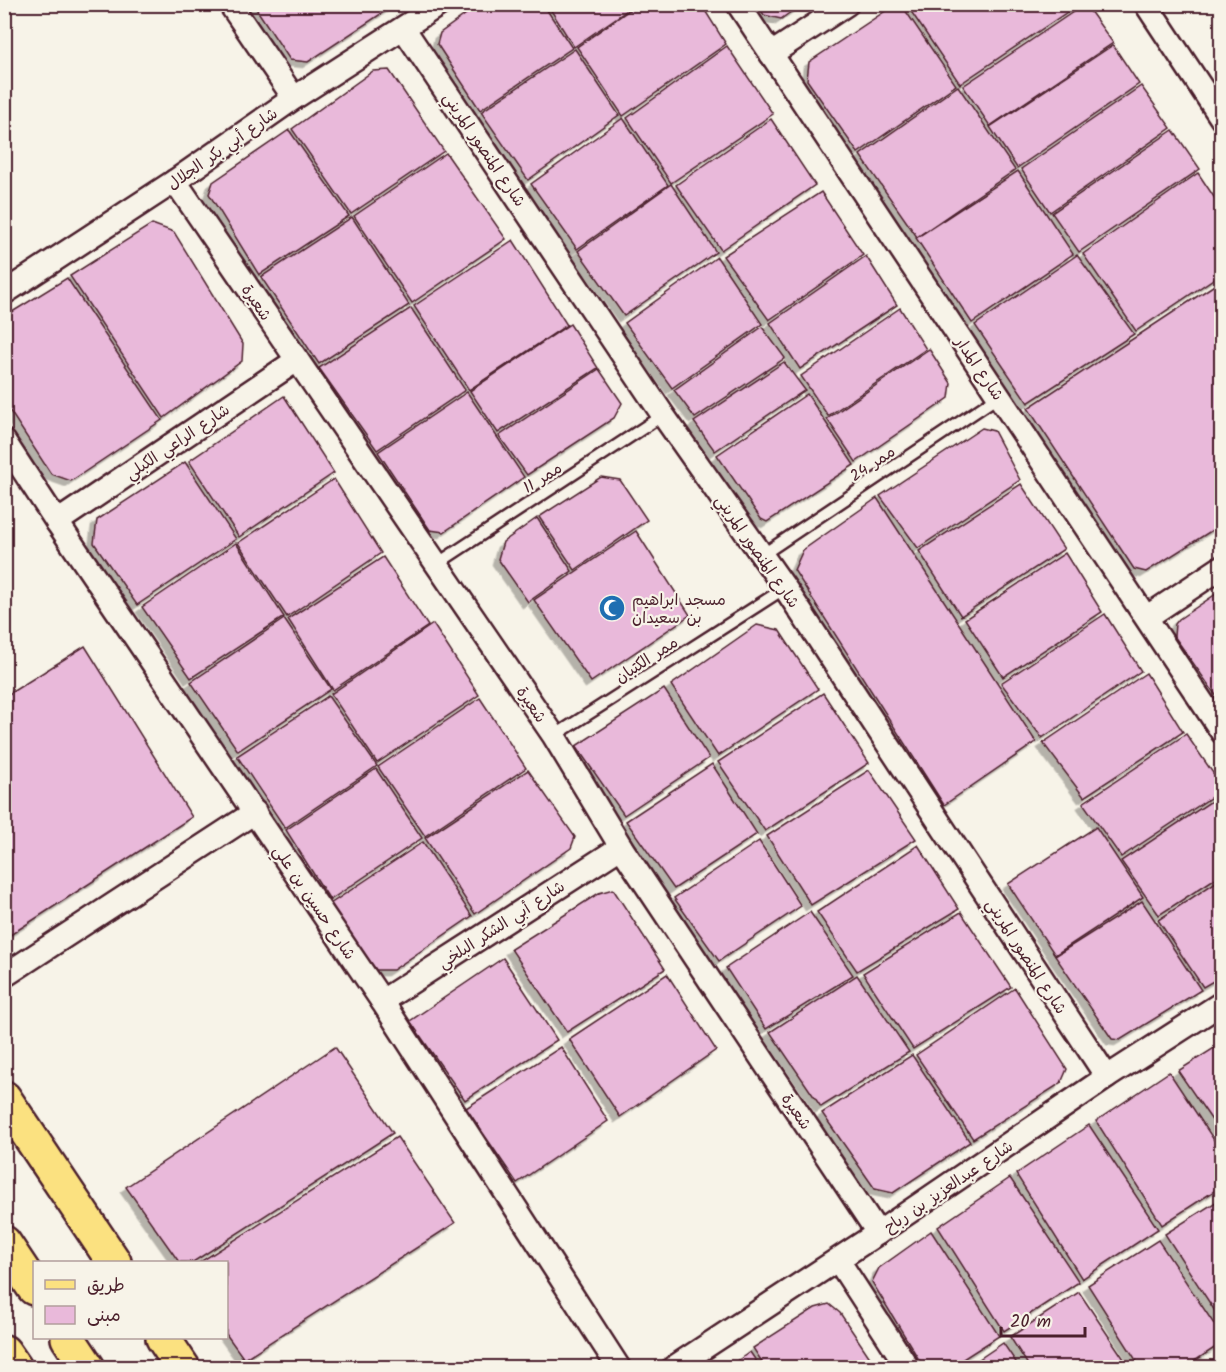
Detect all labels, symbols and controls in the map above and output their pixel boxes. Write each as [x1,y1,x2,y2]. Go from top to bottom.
street label: شارع المنصور المريني [435,88,531,213]
street label: شارع أبي بكر الجلال [162,102,284,198]
street label: شعيرة [234,279,277,326]
street label: شارع المدار [947,330,1009,406]
street label: شارع الراعي الكبلي [121,398,236,487]
street label: ممر 24 [845,440,901,489]
street label: ممر 11 [518,456,567,500]
street label: شارع المنصور المريني [707,490,805,614]
place label: مسجد ابراهيم بن سعيدان [632,588,726,631]
mosque icon: مسجد ابراهيم بن سعيدان [597,593,627,623]
street label: ممر الكتبان [610,630,683,690]
street label: شعيرة [509,681,552,728]
street label: شارع حسين بن علي [265,840,361,966]
street label: شارع أبي الشكر البلخي [433,875,571,977]
street label: شارع المنصور المريني [978,894,1073,1020]
street label: شعيرة [774,1088,817,1135]
street label: شارع عبدالعزيز بن رباح [879,1135,1019,1240]
legend [33,1261,228,1339]
text: طريق [87,1272,125,1301]
scale bar [1001,1300,1085,1338]
text: مبنى [87,1302,121,1331]
text: 20 m [1010,1308,1051,1337]

